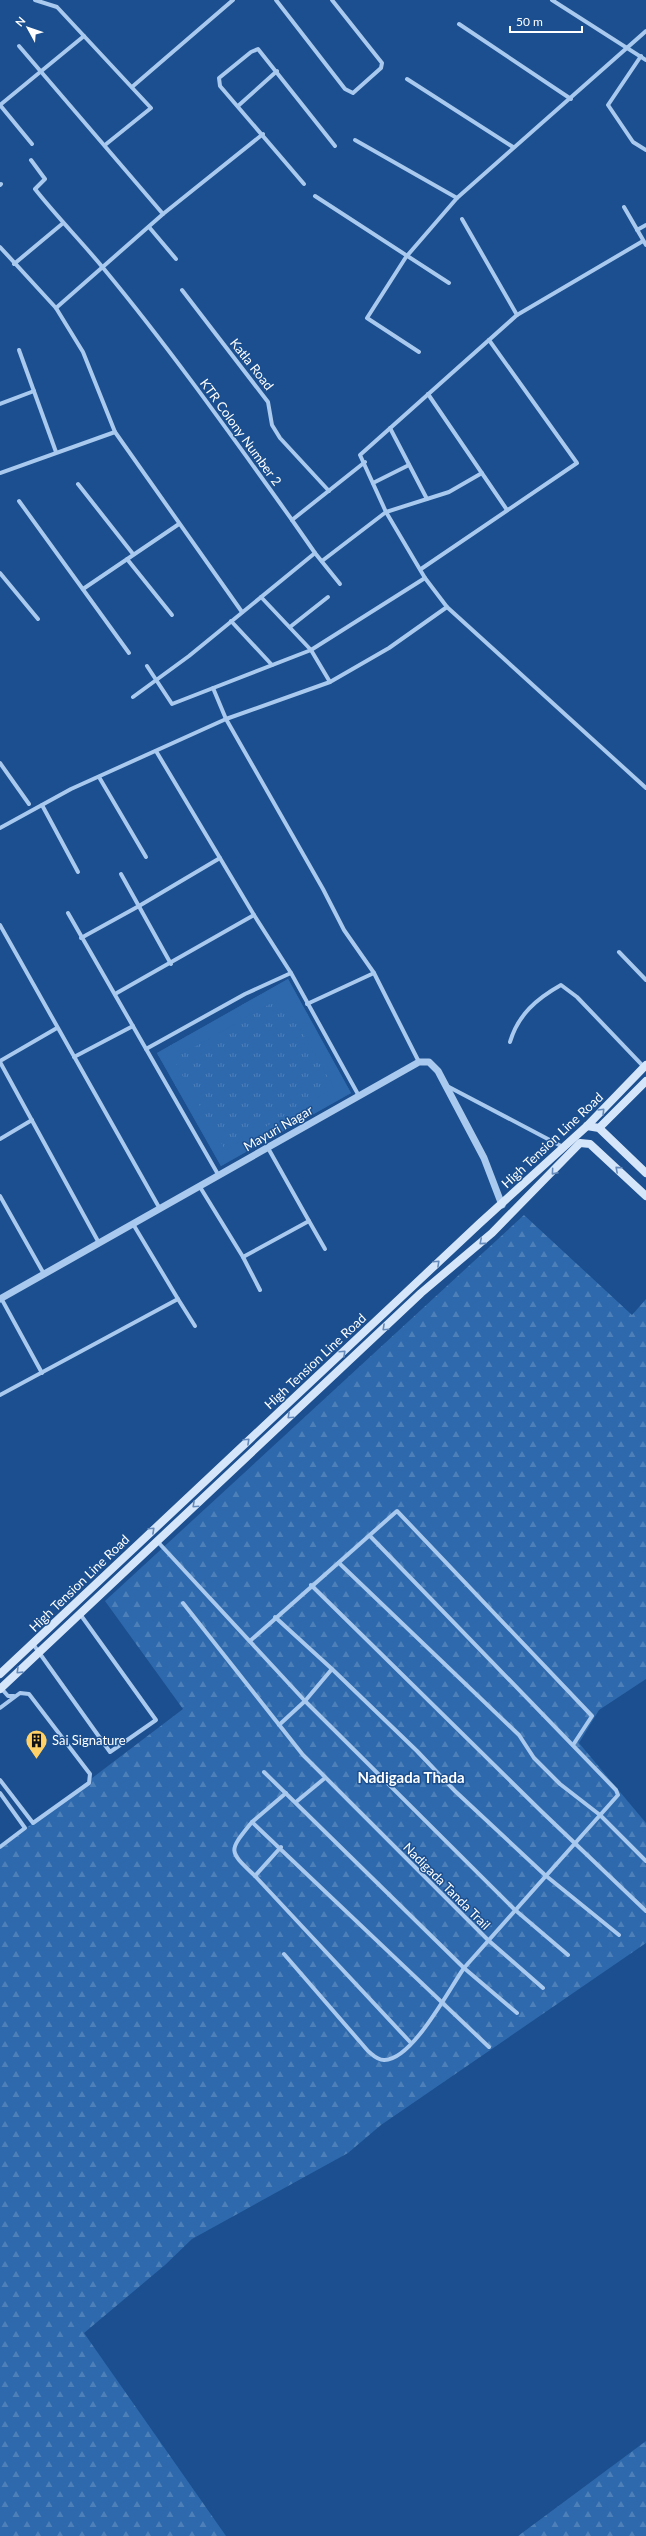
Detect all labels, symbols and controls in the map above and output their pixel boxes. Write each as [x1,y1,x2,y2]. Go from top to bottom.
north arrow [8,8,48,48]
scale bar [510,8,582,34]
text: N [12,14,28,29]
text: 50 m [516,14,543,29]
street label: Katla Road [227,335,277,393]
street label: KTR Colony Number 2 [197,375,285,489]
street label: High Tension Line Road [498,1089,606,1191]
street label: Mayuri Nagar [240,1102,316,1154]
one-way arrow [597,1108,605,1116]
one-way arrow [615,1166,623,1174]
one-way arrow [551,1167,558,1174]
one-way arrow [479,1237,487,1244]
one-way arrow [432,1260,440,1268]
street label: High Tension Line Road [261,1310,369,1412]
one-way arrow [382,1323,390,1330]
one-way arrow [338,1350,345,1357]
one-way arrow [287,1412,295,1419]
one-way arrow [243,1439,250,1446]
one-way arrow [192,1501,200,1508]
one-way arrow [148,1528,155,1535]
street label: High Tension Line Road [26,1531,132,1635]
one-way arrow [17,1666,24,1673]
building icon: Sai Signature [23,1727,49,1760]
place label: Sai Signature [52,1732,126,1748]
district label: Nadigada Thada [357,1768,465,1786]
street label: Nadigada Tanda Trail [400,1839,494,1933]

